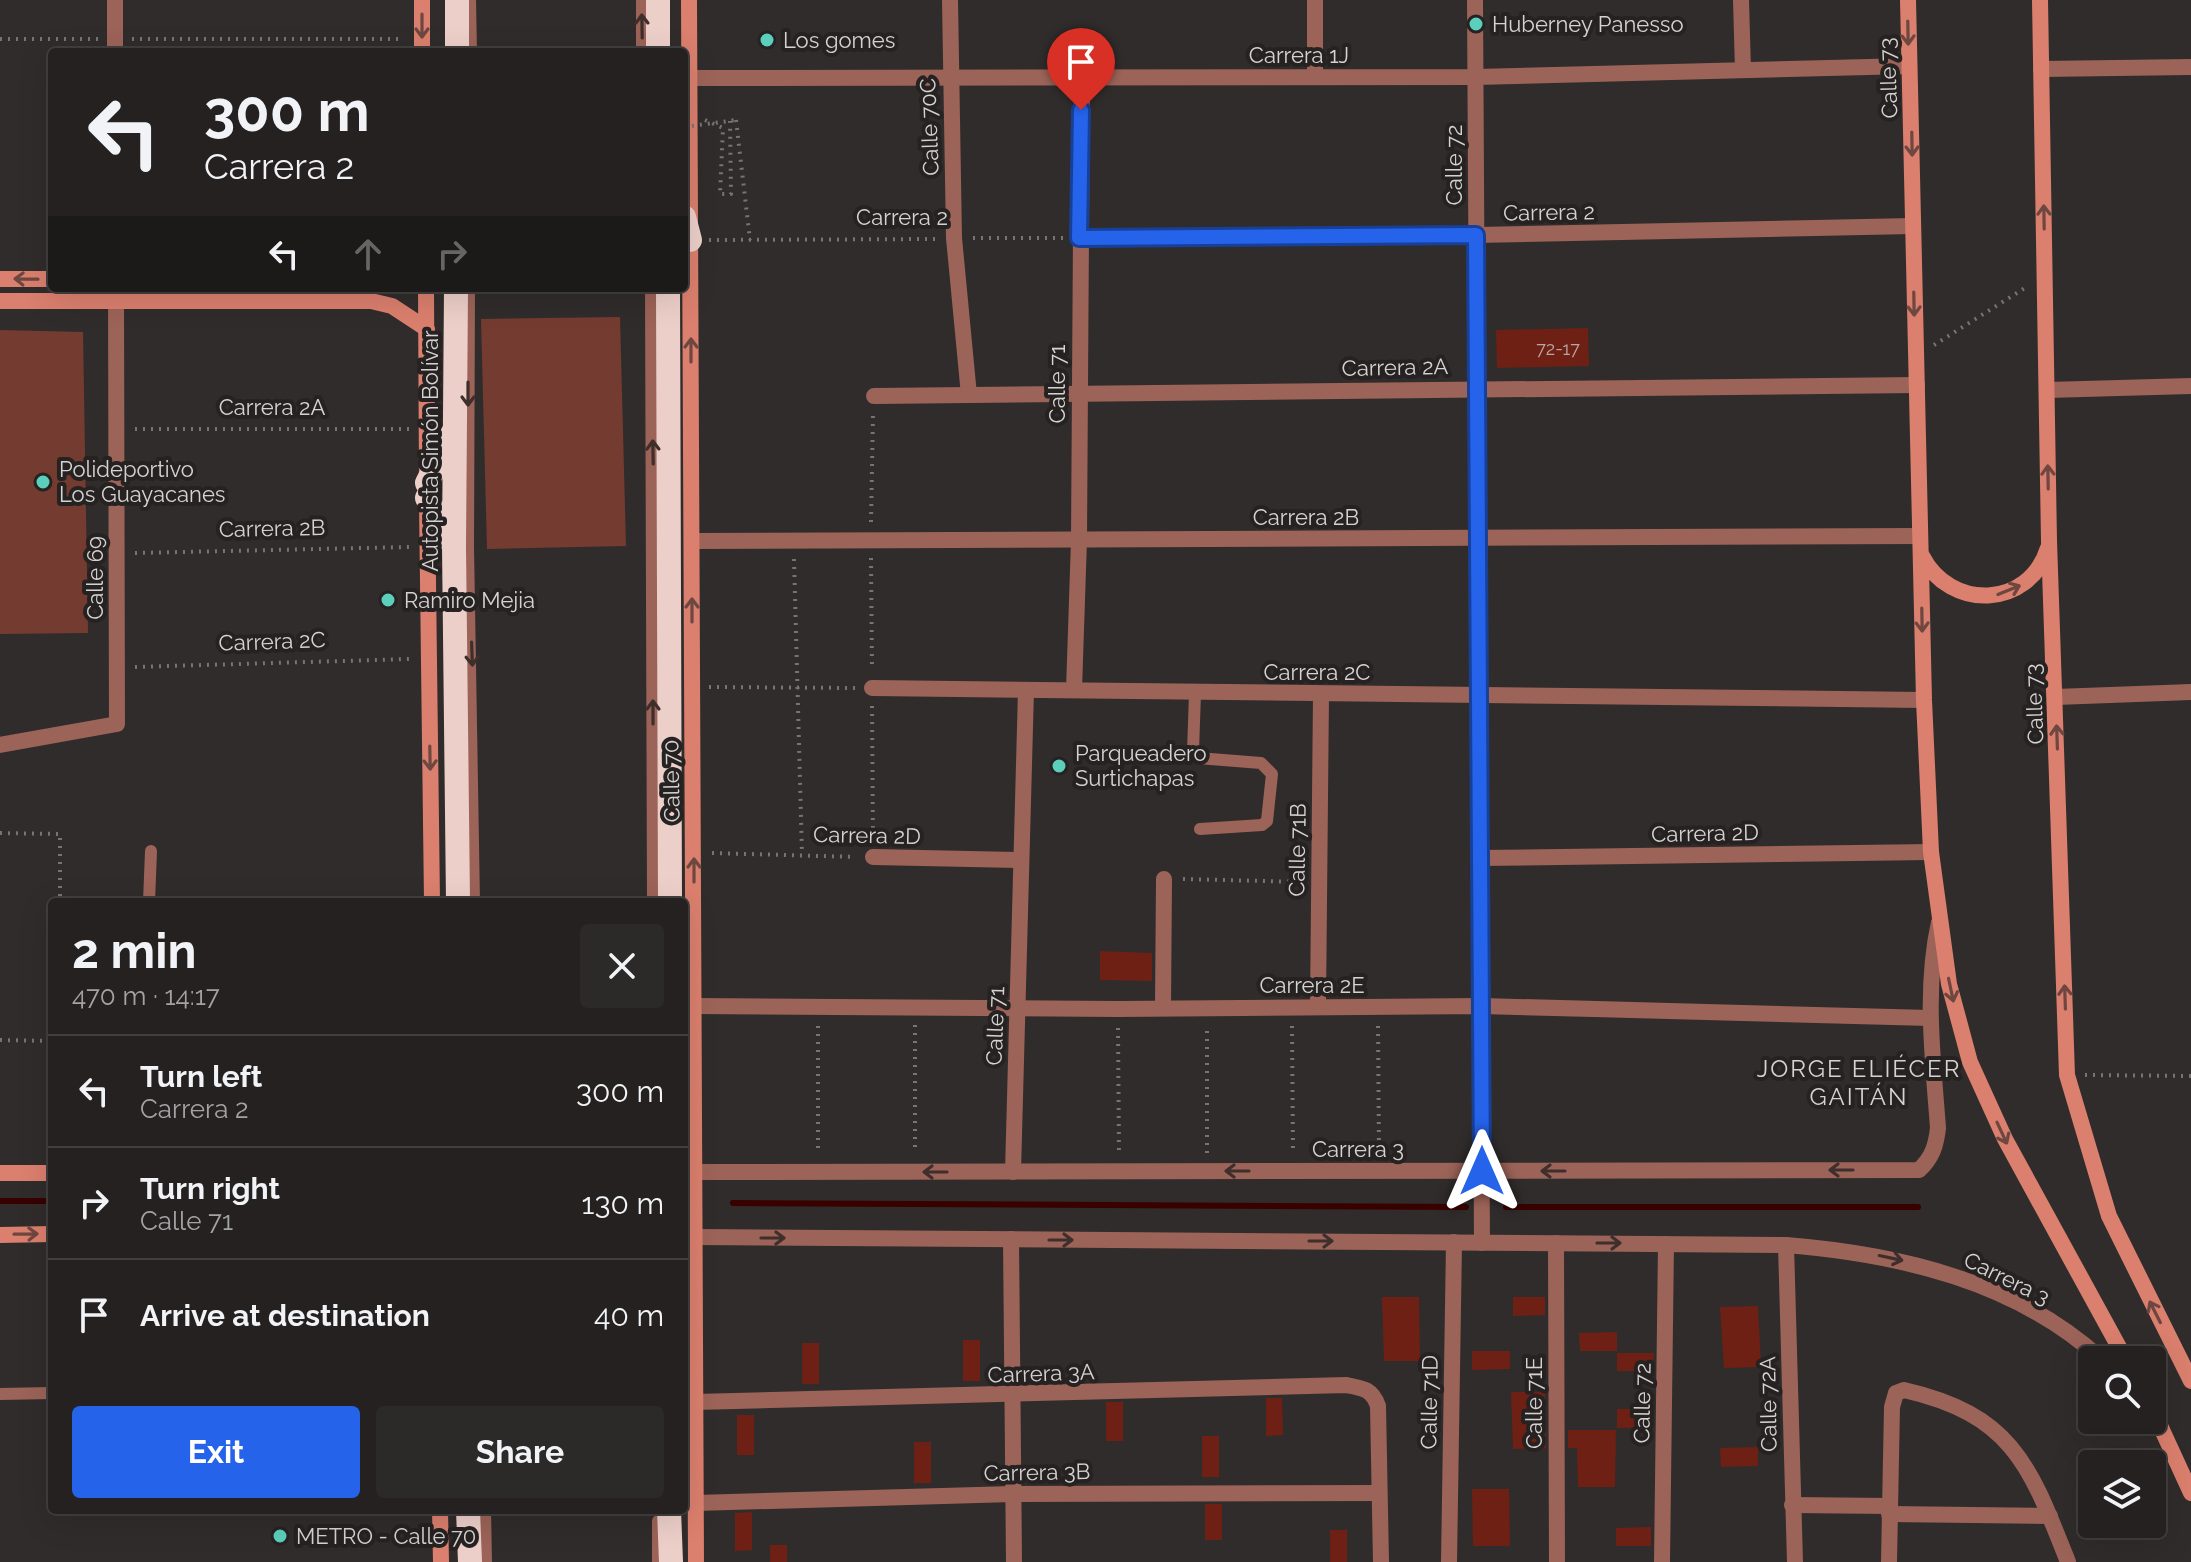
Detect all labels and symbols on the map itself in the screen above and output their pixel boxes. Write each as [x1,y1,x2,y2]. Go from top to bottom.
place label: Huberney Panesso [1492,11,1684,37]
one-way arrow [414,12,430,39]
one-way arrow [634,13,650,40]
marker: Huberney Panesso [1467,15,1485,33]
one-way arrow [1901,19,1916,46]
place label: Los gomes [783,27,895,53]
pin [1047,28,1115,110]
marker: Los gomes [758,31,776,49]
street label: Calle 73 [1874,37,1902,119]
street label: Carrera 1J [1249,42,1349,68]
street label: Calle 70C [914,78,944,176]
street label: Calle 72 [1441,125,1467,205]
one-way arrow [1904,130,1920,157]
street label: Carrera 2 [1503,198,1595,226]
street label: Carrera 2 [856,204,948,230]
one-way arrow [2036,204,2051,231]
one-way arrow [13,271,40,287]
one-way arrow [1907,290,1922,317]
street label: Autopista Simón Bolívar [417,330,443,572]
one-way arrow [683,337,699,364]
house number: 72-17 [1536,338,1580,359]
street label: Calle 71 [1044,345,1070,423]
street label: Carrera 2A [1341,353,1449,381]
one-way arrow [460,380,476,407]
street label: Carrera 2A [219,394,325,420]
one-way arrow [645,439,661,466]
place label: Polideportivo Los Guayacanes [59,456,225,507]
one-way arrow [2041,464,2056,491]
marker: Polideportivo Los Guayacanes [34,473,52,491]
street label: Carrera 2B [1253,504,1359,530]
street label: Carrera 2B [219,514,325,542]
street label: Calle 69 [82,536,108,620]
one-way arrow [1996,582,2021,597]
place label: Ramiro Mejia [404,587,535,613]
marker: Ramiro Mejia [379,591,397,609]
one-way arrow [684,597,700,624]
one-way arrow [1915,606,1930,633]
street label: Carrera 2C [218,626,326,656]
one-way arrow [465,640,480,667]
street label: Carrera 2C [1264,659,1370,685]
street label: Calle 73 [2020,663,2048,745]
one-way arrow [645,699,661,726]
one-way arrow [2050,724,2065,751]
street label: Calle 70 [657,739,685,823]
place label: Parqueadero Surtichapas [1075,740,1207,791]
one-way arrow [422,744,438,771]
marker: Parqueadero Surtichapas [1050,757,1068,775]
street label: Calle 71B [1283,803,1311,897]
street label: Carrera 2D [1651,819,1759,847]
street label: Carrera 2D [813,821,921,849]
one-way arrow [686,857,702,884]
street label: Carrera 2E [1259,972,1365,998]
one-way arrow [1944,977,1959,1002]
one-way arrow [2057,984,2072,1011]
street label: Calle 71 [981,986,1009,1066]
district label: JORGE ELIÉCER GAITÁN [1757,1054,1961,1111]
one-way arrow [1996,1121,2011,1145]
position arrow [1440,1129,1524,1213]
street label: Carrera 3 [1312,1136,1404,1162]
one-way arrow [1828,1162,1855,1178]
one-way arrow [1224,1163,1251,1179]
one-way arrow [1540,1163,1567,1179]
one-way arrow [922,1164,949,1180]
one-way arrow [12,1226,39,1242]
one-way arrow [759,1230,786,1245]
one-way arrow [1047,1232,1074,1248]
one-way arrow [1307,1233,1334,1249]
one-way arrow [1595,1235,1622,1251]
street label: Carrera 3 [1960,1246,2054,1310]
one-way arrow [1878,1252,1903,1267]
one-way arrow [2146,1300,2162,1324]
street label: Calle 71D [1415,1355,1443,1449]
street label: Calle 72A [1754,1356,1782,1452]
street label: Calle 71E [1521,1357,1547,1449]
street label: Carrera 3A [987,1358,1095,1388]
street label: Calle 72 [1628,1362,1656,1444]
street label: Carrera 3B [983,1458,1091,1486]
place label: METRO - Calle 70 [296,1523,476,1549]
marker: METRO - Calle 70 [271,1527,289,1545]

